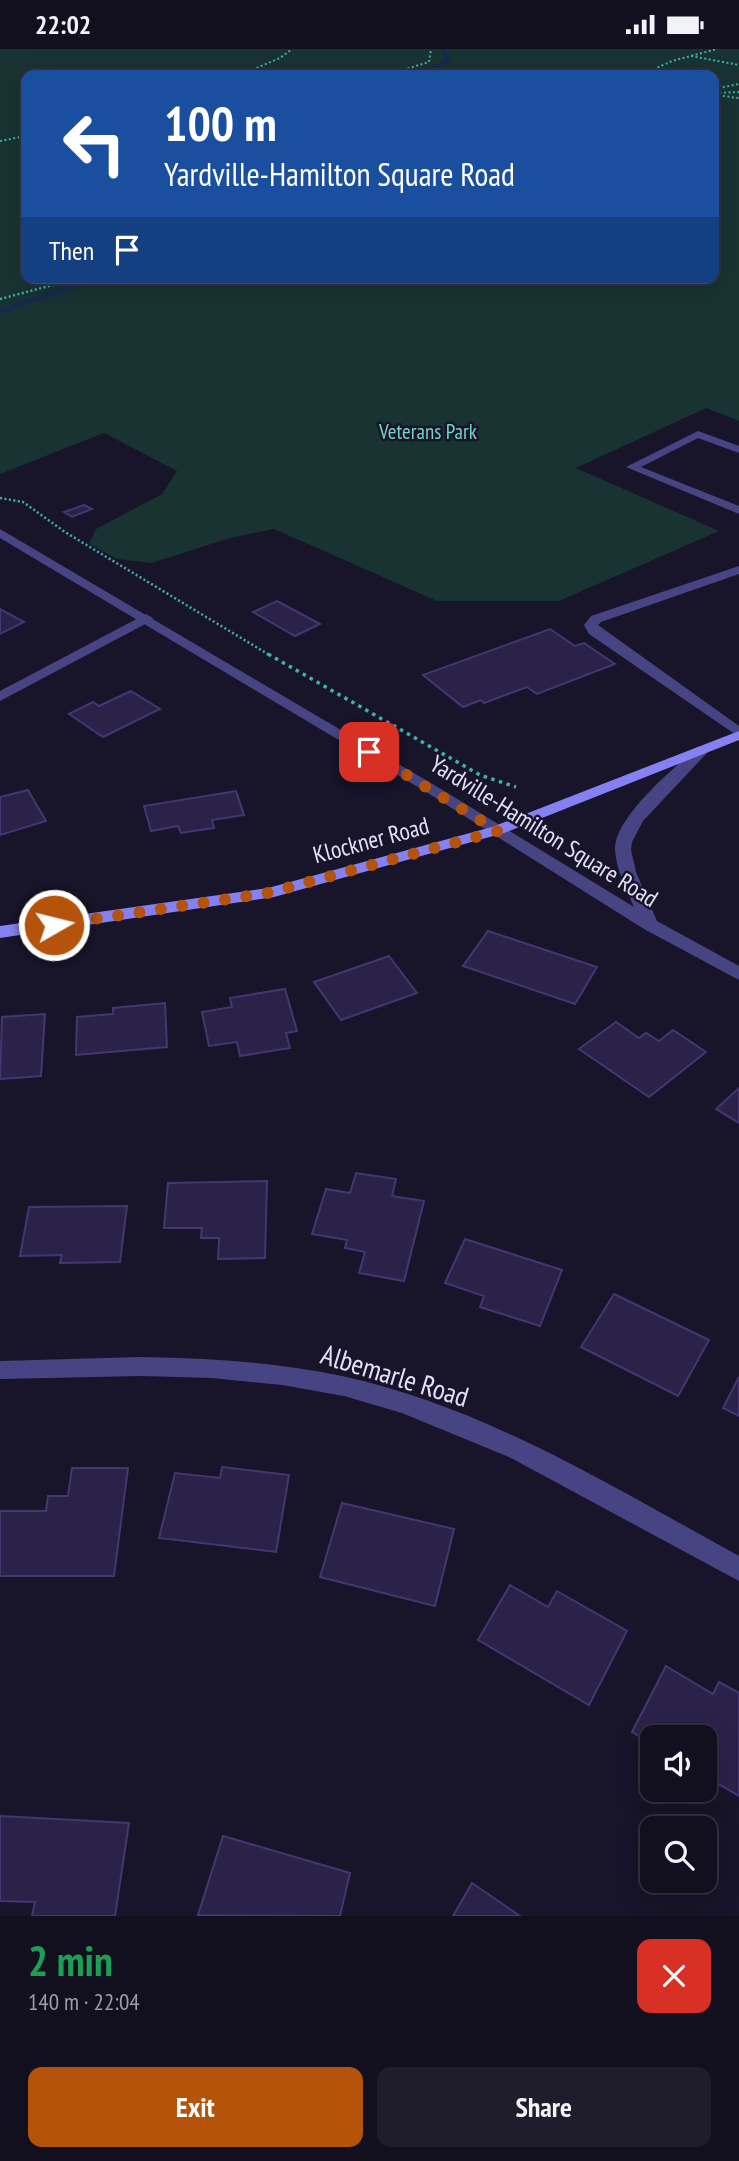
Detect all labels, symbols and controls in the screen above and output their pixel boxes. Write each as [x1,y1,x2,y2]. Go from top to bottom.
text: 22:02 [35,8,91,41]
text: 100 m [164,91,277,155]
icon: left [49,98,140,189]
text: Yardville-Hamilton Square Road [164,153,515,195]
icon: arrive [108,231,146,269]
text: Then [49,234,94,267]
park label: Veterans Park [378,418,477,445]
pin [339,722,399,782]
icon: arrive [350,733,388,771]
street label: Yardville-Hamilton Square Road [424,748,664,914]
street label: Klockner Road [310,810,432,870]
position arrow [17,888,91,962]
street label: Albemarle Road [317,1335,473,1415]
map controls [640,1725,717,1893]
button: sound [640,1725,717,1802]
button: search [640,1816,717,1893]
text: 2 min [28,1933,113,1988]
button: close [637,1939,711,2013]
text: 140 m · 22:04 [28,1987,140,2016]
button: Exit [28,2067,363,2147]
button: Share [377,2067,711,2147]

